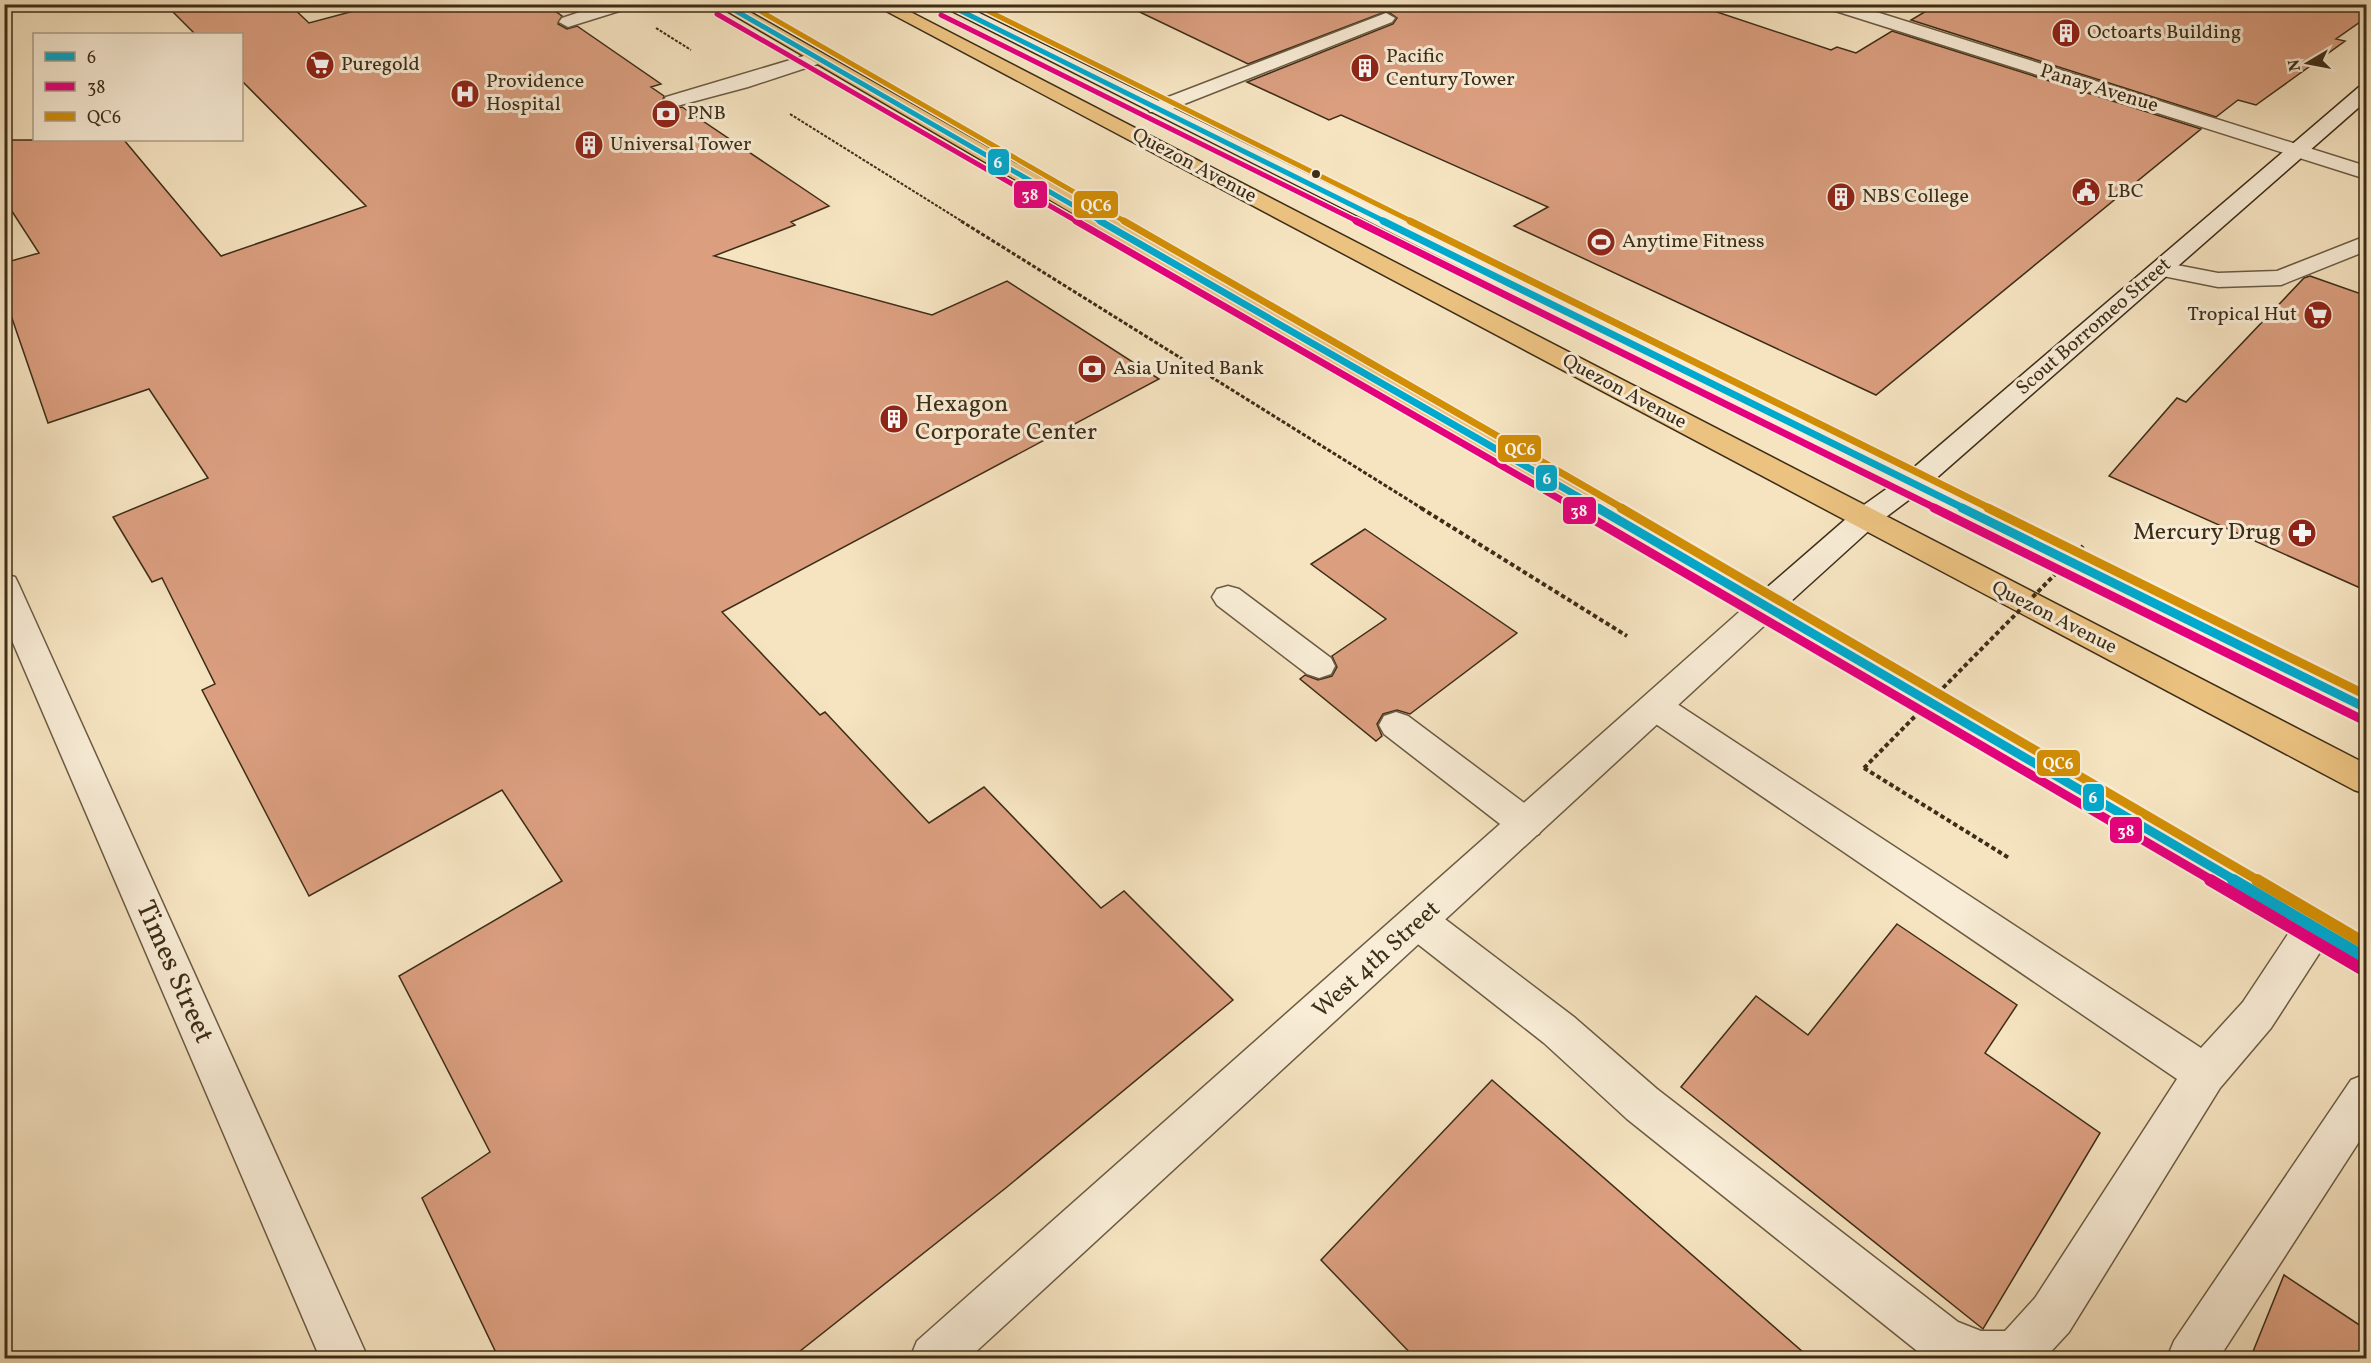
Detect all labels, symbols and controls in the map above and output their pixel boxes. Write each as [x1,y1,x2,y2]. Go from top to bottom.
building icon: Octoarts Building [2050,17,2082,49]
place label: Octoarts Building [2087,19,2241,47]
legend [33,33,243,141]
north arrow [2278,33,2338,93]
place label: Pacific Century Tower [1386,43,1515,94]
text: 6 [87,46,96,71]
supermarket icon: Puregold [304,49,336,81]
place label: Puregold [341,51,420,79]
building icon: Pacific Century Tower [1349,52,1381,84]
text: N [2283,57,2307,73]
street label: Panay Avenue [2036,58,2162,120]
place label: Providence Hospital [486,68,584,119]
text: 38 [87,76,105,101]
hospital icon: Providence Hospital [449,78,481,110]
bank icon: PNB [650,98,682,130]
place label: PNB [687,100,726,128]
text: QC6 [87,106,121,131]
street label: Quezon Avenue [1127,121,1261,211]
building icon: Universal Tower [573,129,605,161]
place label: Universal Tower [610,131,751,159]
line badge: 6 [987,148,1010,176]
text: 6 [994,153,1003,175]
unlabelled marker [1310,168,1322,180]
public building icon: LBC [2070,176,2102,208]
place label: LBC [2107,178,2144,206]
line badge: 38 [1013,180,1048,209]
building icon: NBS College [1825,181,1857,213]
place label: NBS College [1862,183,1969,211]
text: 38 [1022,185,1038,207]
line badge: QC6 [1073,190,1119,219]
text: QC6 [1080,196,1112,218]
sports icon: Anytime Fitness [1585,226,1617,258]
place label: Anytime Fitness [1622,228,1764,256]
street label: Scout Borromeo Street [2010,252,2178,402]
supermarket icon: Tropical Hut [2302,299,2334,331]
place label: Tropical Hut [2187,301,2297,329]
street label: Quezon Avenue [1557,347,1691,437]
bank icon: Asia United Bank [1076,353,1108,385]
place label: Asia United Bank [1113,355,1264,383]
place label: Hexagon Corporate Center [915,388,1097,450]
building icon: Hexagon Corporate Center [878,403,910,435]
line badge: QC6 [1497,434,1542,463]
text: QC6 [1504,440,1536,462]
line badge: 6 [1535,464,1558,492]
text: 6 [1543,469,1552,491]
line badge: 38 [1562,496,1597,525]
text: 38 [1571,501,1587,523]
place label: Mercury Drug [2133,516,2281,550]
pharmacy icon: Mercury Drug [2286,517,2318,549]
street label: Quezon Avenue [1986,574,2122,662]
line badge: QC6 [2036,749,2081,777]
text: QC6 [2042,754,2074,776]
line badge: 6 [2082,783,2105,812]
text: 6 [2089,788,2098,810]
line badge: 38 [2109,816,2143,844]
text: 38 [2118,821,2134,843]
street label: West 4th Street [1306,893,1448,1027]
street label: Times Street [125,894,223,1050]

